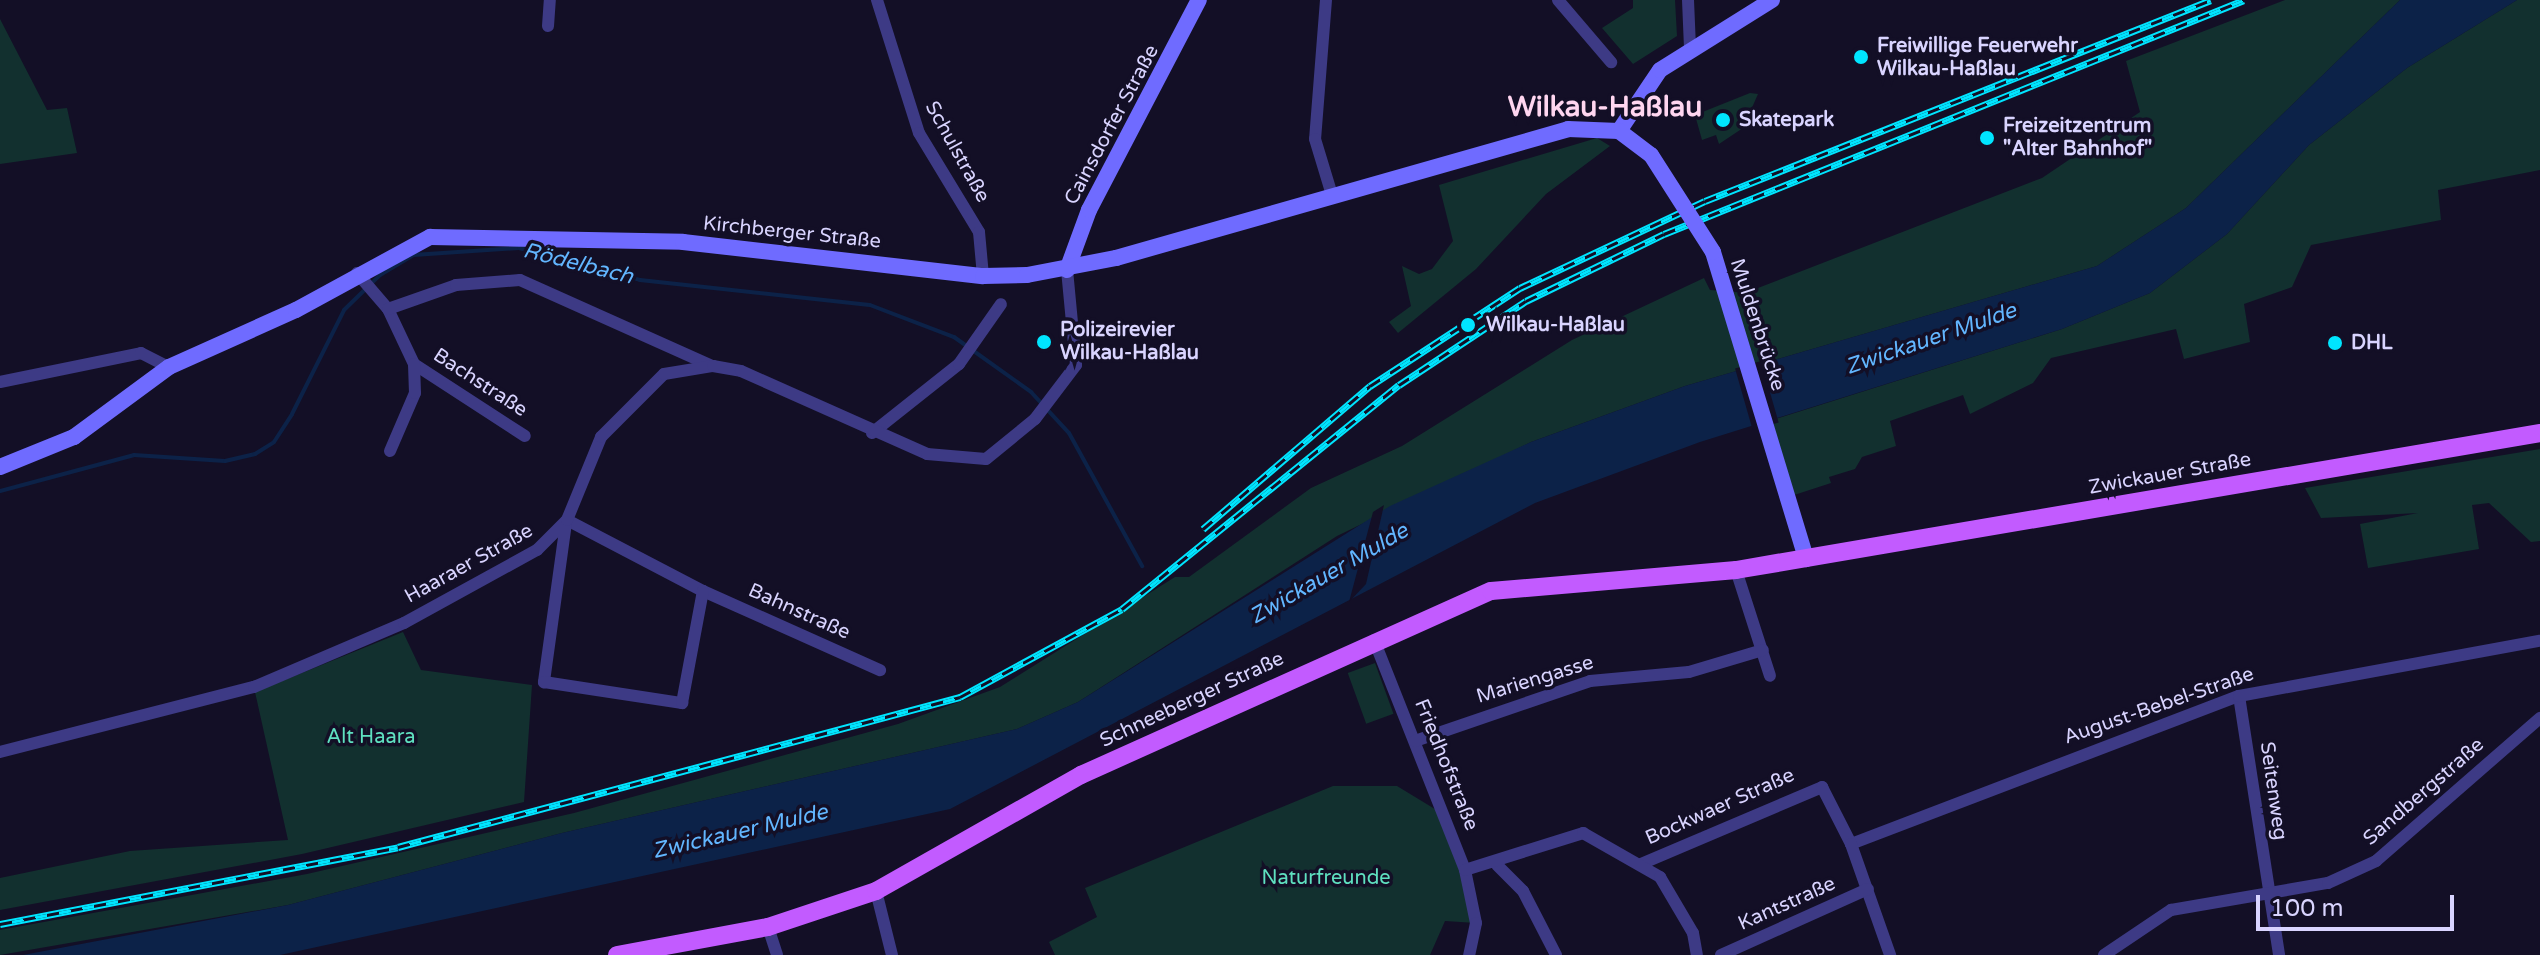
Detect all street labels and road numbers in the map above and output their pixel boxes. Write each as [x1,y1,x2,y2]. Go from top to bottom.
street label: Cainsdorfer Straße [1060,41,1164,209]
street label: Schulstraße [919,97,995,207]
street label: Kirchberger Straße [702,212,882,254]
street label: Muldenbrücke [1724,256,1790,394]
street label: Bachstraße [428,344,532,422]
street label: Zwickauer Straße [2087,448,2253,500]
street label: Haaraer Straße [401,519,537,609]
street label: Bahnstraße [744,579,854,645]
street label: Schneeberger Straße [1096,647,1288,753]
street label: Mariengasse [1474,651,1596,709]
street label: August-Bebel-Straße [2061,662,2257,750]
street label: Friedhofstraße [1409,696,1483,834]
street label: Sandbergstraße [2359,733,2489,851]
street label: Seitenweg [2254,740,2292,842]
street label: Bockwaer Straße [1642,763,1798,851]
street label: Kantstraße [1735,872,1839,936]

